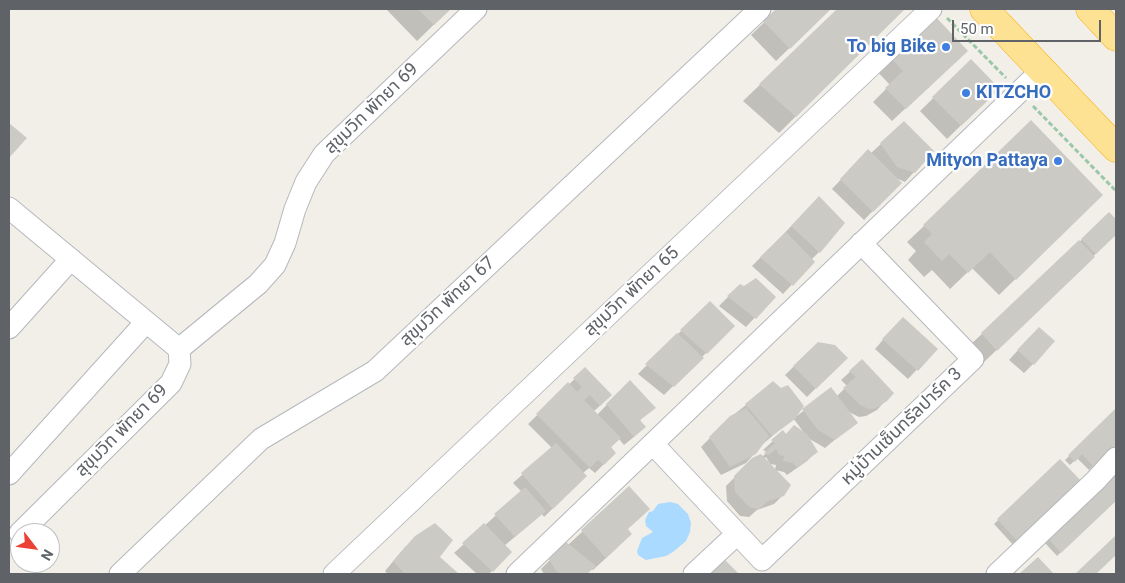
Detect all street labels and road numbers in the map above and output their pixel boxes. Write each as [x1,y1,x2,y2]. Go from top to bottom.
street label: สุขุมวิท พัทยา 69 [321,59,423,159]
street label: สุขุมวิท พัทยา 65 [580,243,684,341]
street label: สุขุมวิท พัทยา 67 [396,253,500,351]
street label: หมู่บ้านเซ็นทรัลปาร์ค 3 [837,364,967,490]
street label: สุขุมวิท พัทยา 69 [71,380,173,482]

